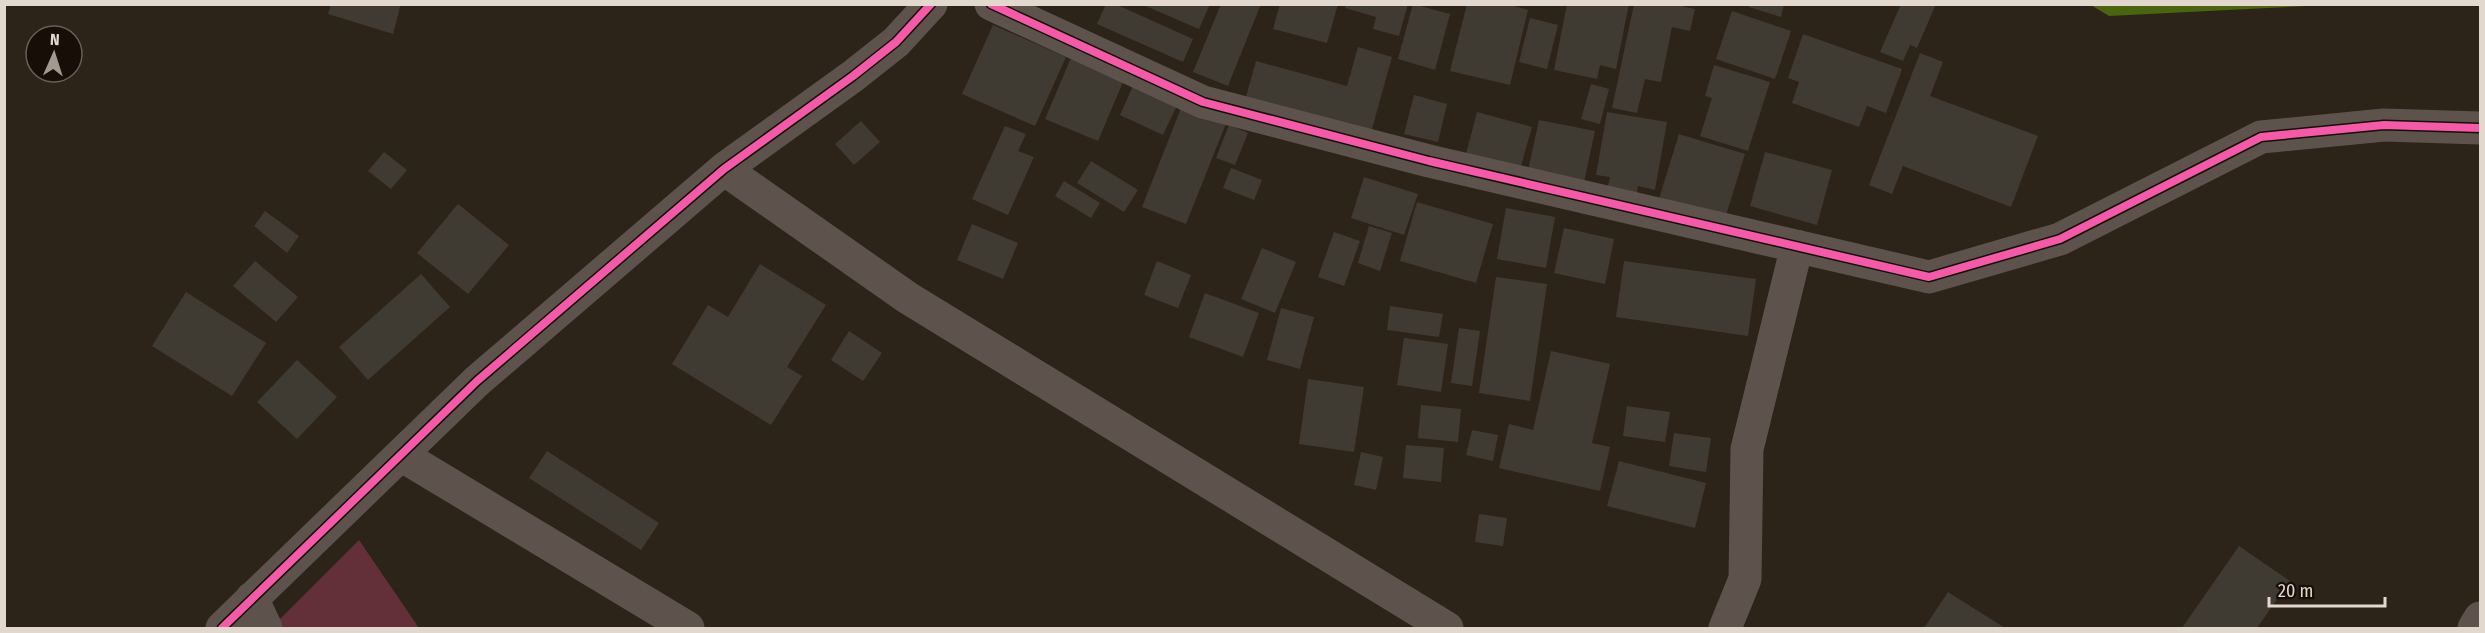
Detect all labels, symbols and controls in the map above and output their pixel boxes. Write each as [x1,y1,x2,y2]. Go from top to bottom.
north arrow [24,24,84,84]
text: N [49,30,60,49]
scale bar [2269,570,2384,608]
text: 20 m [2278,580,2313,602]

